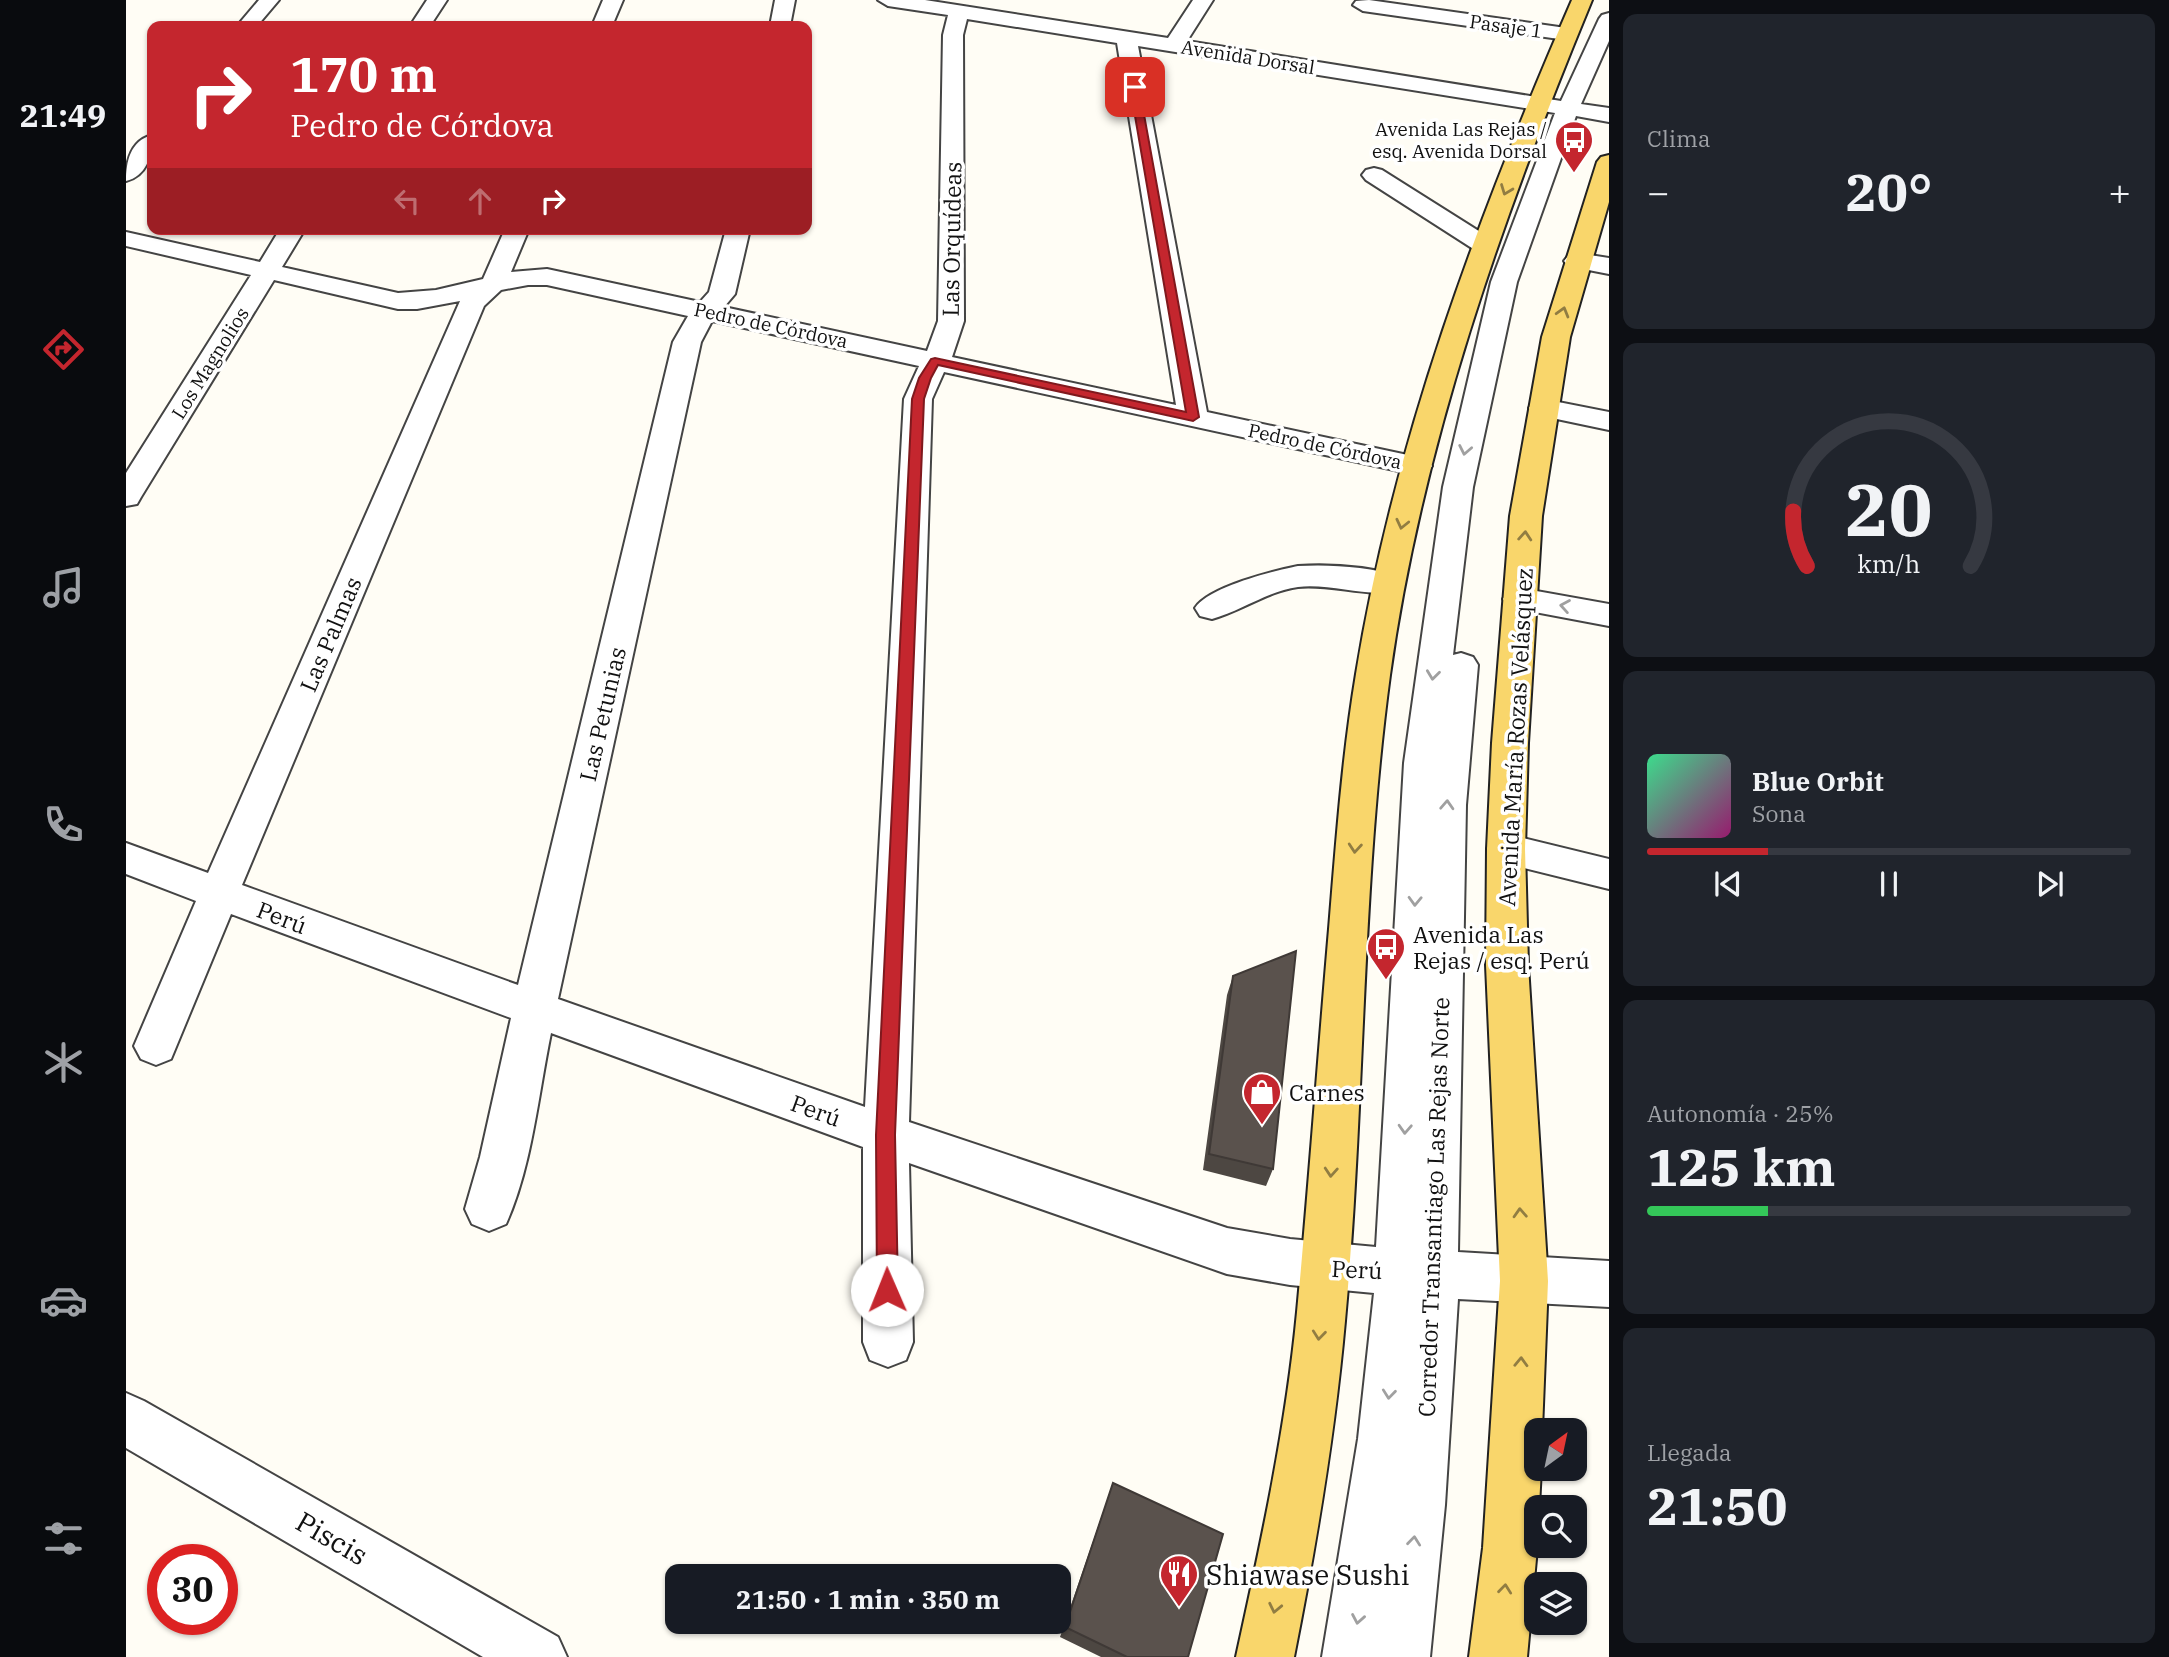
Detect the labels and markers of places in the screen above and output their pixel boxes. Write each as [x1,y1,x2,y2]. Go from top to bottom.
pin [1105,57,1165,117]
place label: Avenida Las Rejas / esq. Avenida Dorsal [1372,117,1547,163]
bus stop icon: Avenida Las Rejas / esq. Avenida Dorsal [1553,119,1595,174]
place label: Avenida Las Rejas / esq. Perú [1413,919,1590,975]
bus stop icon: Avenida Las Rejas / esq. Perú [1365,926,1407,981]
shop icon: Carnes [1241,1071,1283,1126]
place label: Carnes [1289,1077,1365,1107]
restaurant icon: Shiawase Sushi [1158,1553,1200,1608]
place label: Shiawase Sushi [1206,1556,1410,1593]

